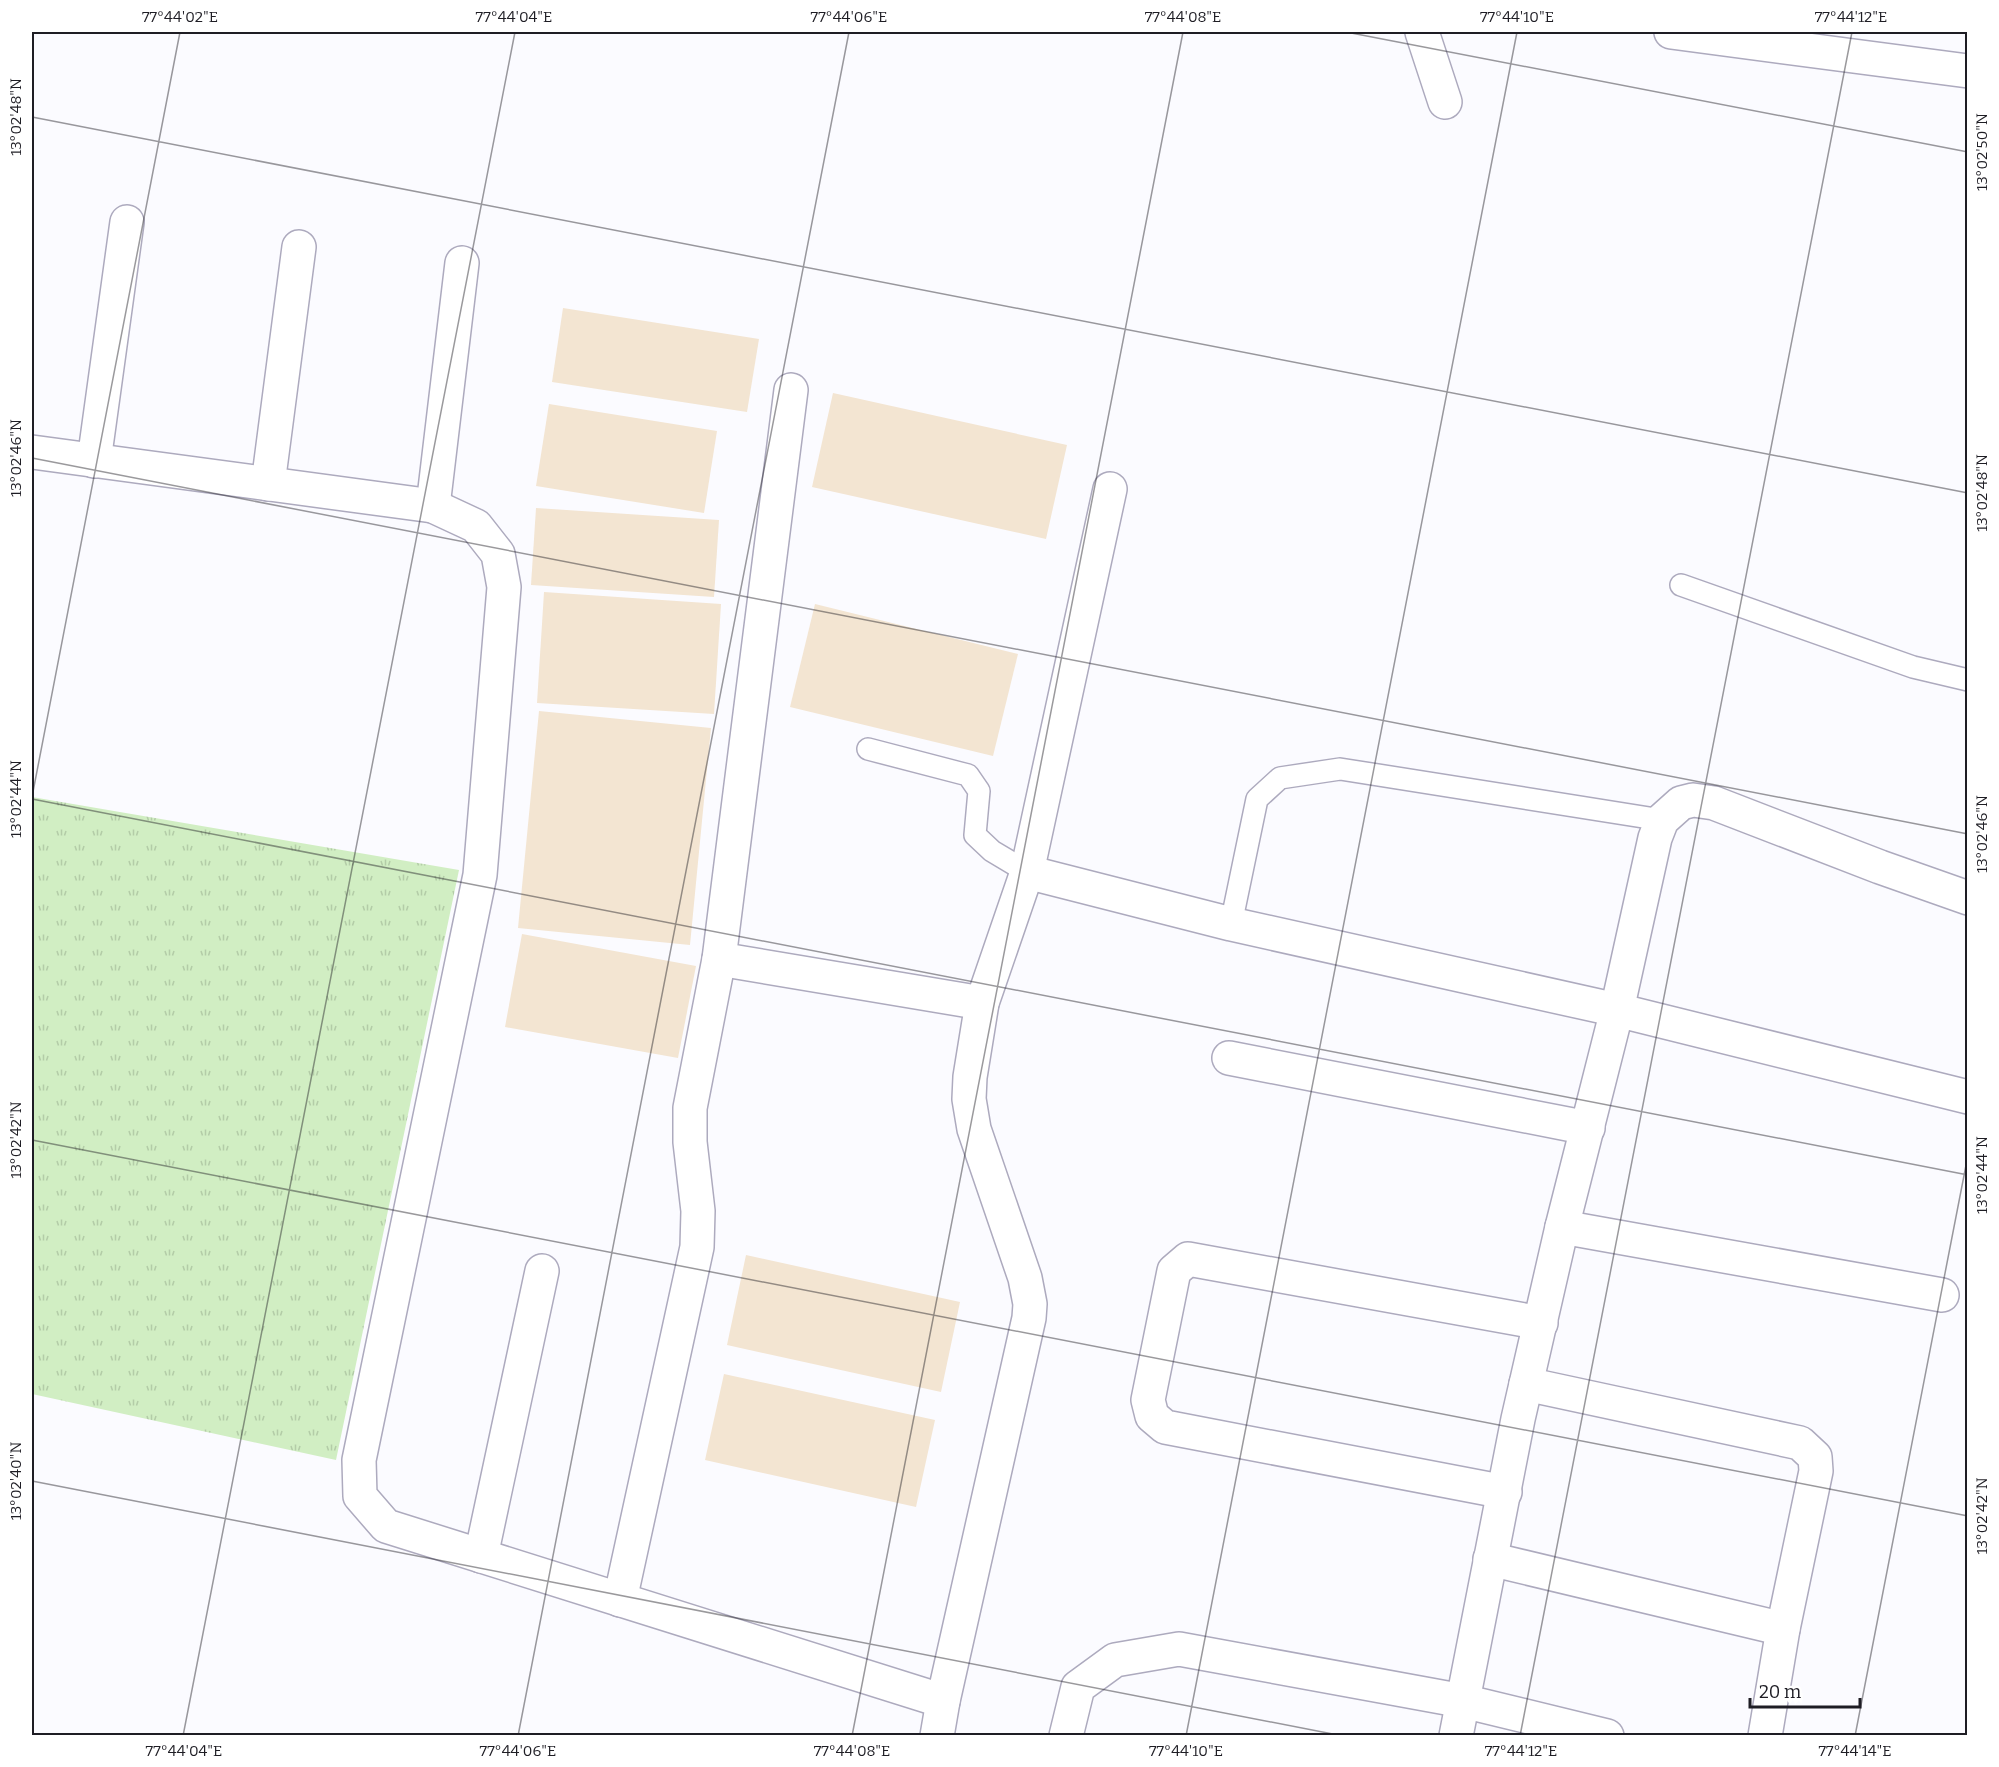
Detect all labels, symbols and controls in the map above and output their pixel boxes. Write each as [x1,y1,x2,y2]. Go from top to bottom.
text: 77°44'02"E [142,8,218,26]
text: 77°44'04"E [476,8,552,26]
text: 77°44'06"E [811,8,887,26]
text: 77°44'08"E [1145,8,1221,26]
text: 77°44'10"E [1480,8,1554,26]
text: 77°44'12"E [1815,8,1887,26]
text: 13°02'48"N [7,78,25,156]
text: 13°02'50"N [1973,113,1991,191]
text: 13°02'46"N [7,419,25,497]
text: 13°02'48"N [1973,454,1991,532]
text: 13°02'44"N [7,760,25,838]
text: 13°02'46"N [1973,795,1991,873]
text: 13°02'42"N [7,1101,25,1179]
text: 13°02'44"N [1973,1136,1991,1214]
text: 13°02'40"N [7,1442,25,1520]
text: 13°02'42"N [1973,1477,1991,1555]
scale bar [1750,1671,1860,1709]
text: 20 m [1759,1681,1801,1703]
text: 77°44'04"E [146,1742,222,1760]
text: 77°44'06"E [480,1742,556,1760]
text: 77°44'08"E [814,1742,890,1760]
text: 77°44'10"E [1149,1742,1223,1760]
text: 77°44'12"E [1485,1742,1557,1760]
text: 77°44'14"E [1818,1742,1892,1760]

